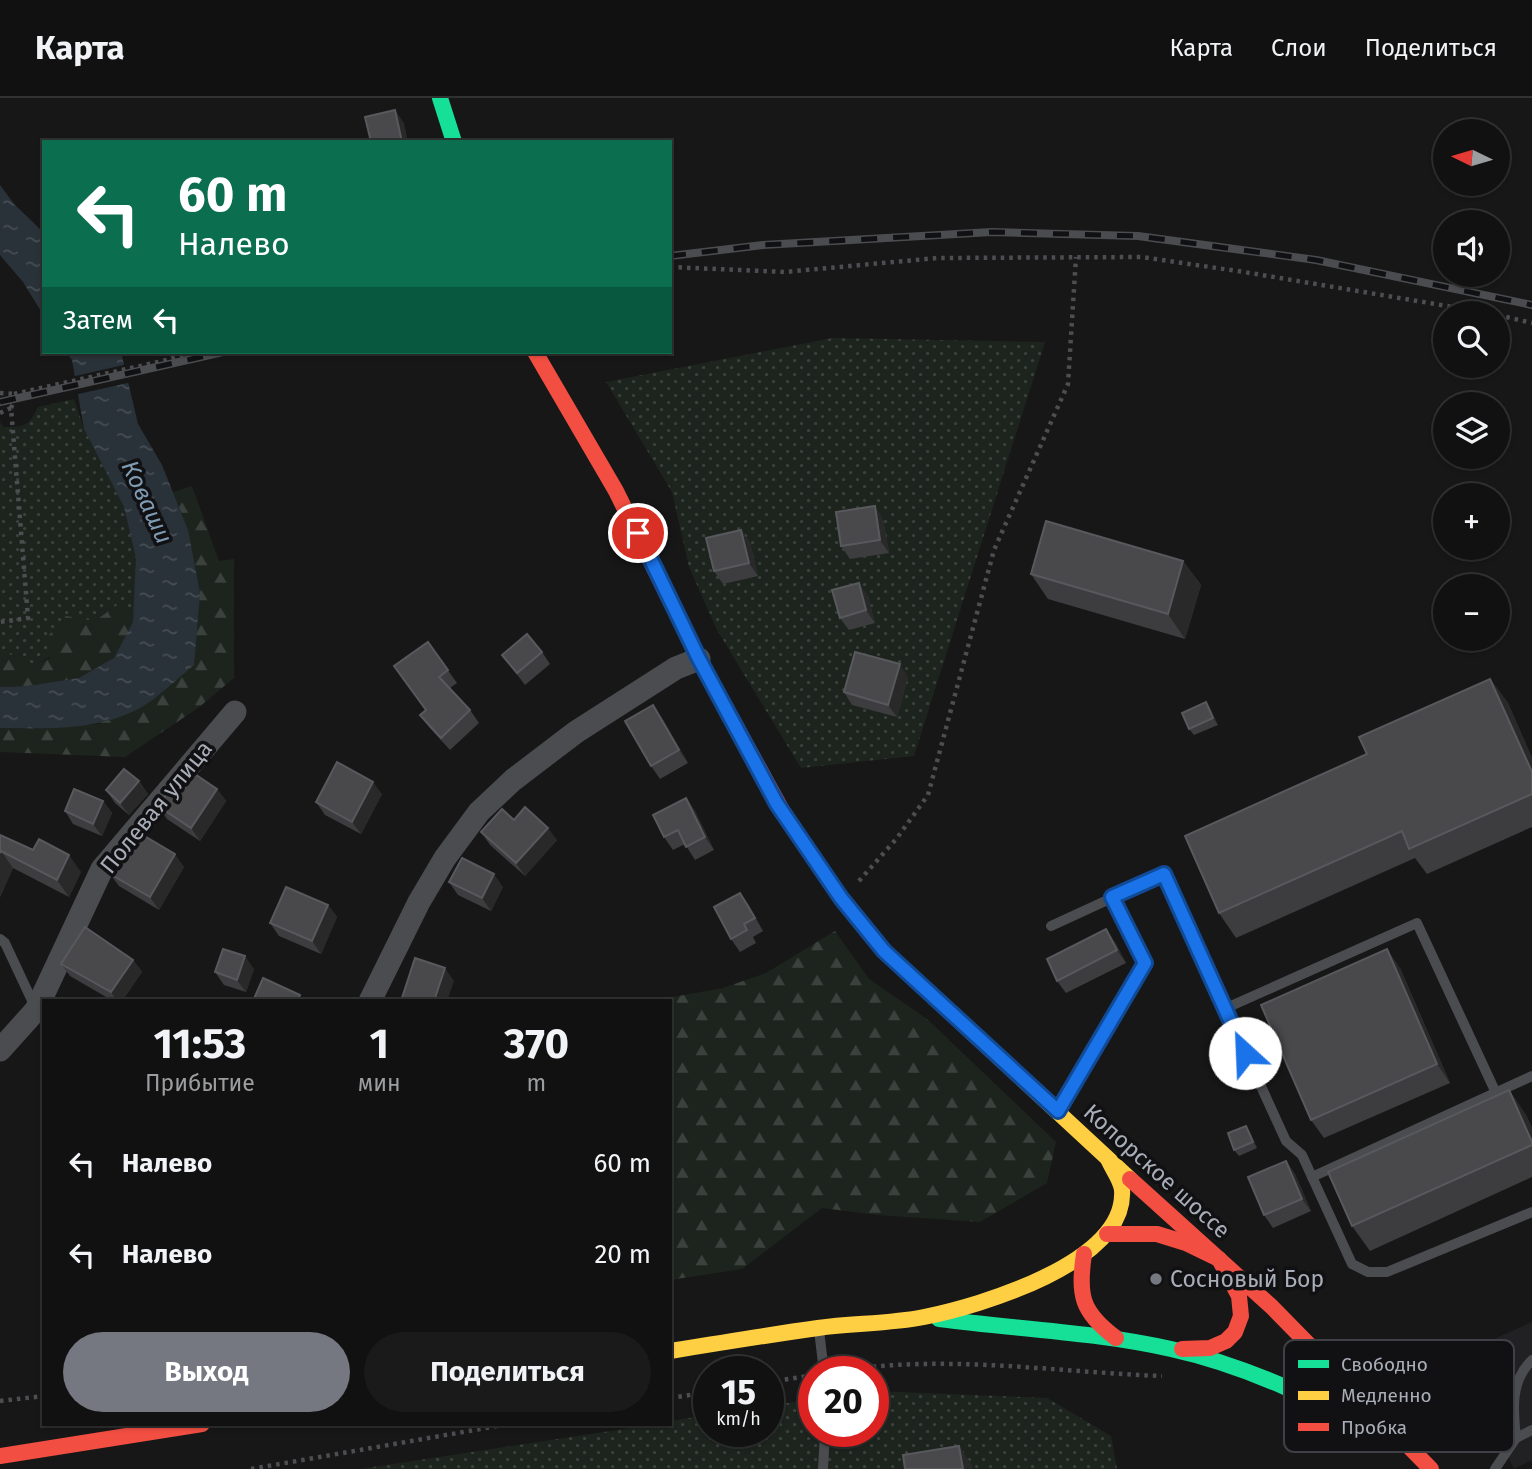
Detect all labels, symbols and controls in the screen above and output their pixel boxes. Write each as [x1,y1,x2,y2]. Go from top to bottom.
text: Карта [35,28,125,68]
text: Карта [1169,34,1233,62]
text: Слои [1271,34,1327,62]
text: Поделиться [1365,34,1497,62]
north arrow [1433,119,1510,196]
map controls [1433,119,1510,651]
text: 60 m [178,165,287,224]
icon: left [63,168,154,259]
button: sound [1433,210,1510,287]
text: Налево [178,225,290,263]
icon: left [147,301,185,339]
button: search [1433,301,1510,378]
text: Затем [63,305,133,336]
button: layers [1433,392,1510,469]
water label: Коваши [116,456,178,548]
button: + [1433,483,1510,560]
pin [608,503,668,563]
icon: arrive [619,514,657,552]
button: − [1433,574,1510,651]
street label: Полевая улица [94,735,218,879]
position arrow [1208,1016,1282,1090]
text: 11:53 [154,1019,246,1069]
text: 1 [370,1019,389,1069]
text: 370 [504,1019,569,1069]
text: Прибытие [145,1069,255,1097]
text: мин [358,1069,401,1097]
text: m [526,1069,546,1097]
street label: Копорское шоссе [1078,1098,1236,1244]
icon: left [63,1145,101,1183]
text: Налево [122,1148,212,1179]
text: 60 m [593,1148,651,1179]
icon: left [63,1236,101,1274]
text: Налево [122,1239,212,1270]
text: 20 m [594,1239,651,1270]
place label: Сосновый Бор [1170,1265,1324,1293]
marker: Сосновый Бор [1148,1271,1164,1287]
button: Выход [63,1332,350,1412]
button: Поделиться [364,1332,651,1412]
legend [1284,1340,1514,1452]
text: Свободно [1341,1353,1428,1376]
speed limit sign: 20 [798,1356,889,1447]
text: 15 [721,1371,756,1413]
text: Медленно [1341,1384,1432,1407]
text: km/h [716,1408,761,1430]
text: Пробка [1341,1416,1407,1439]

